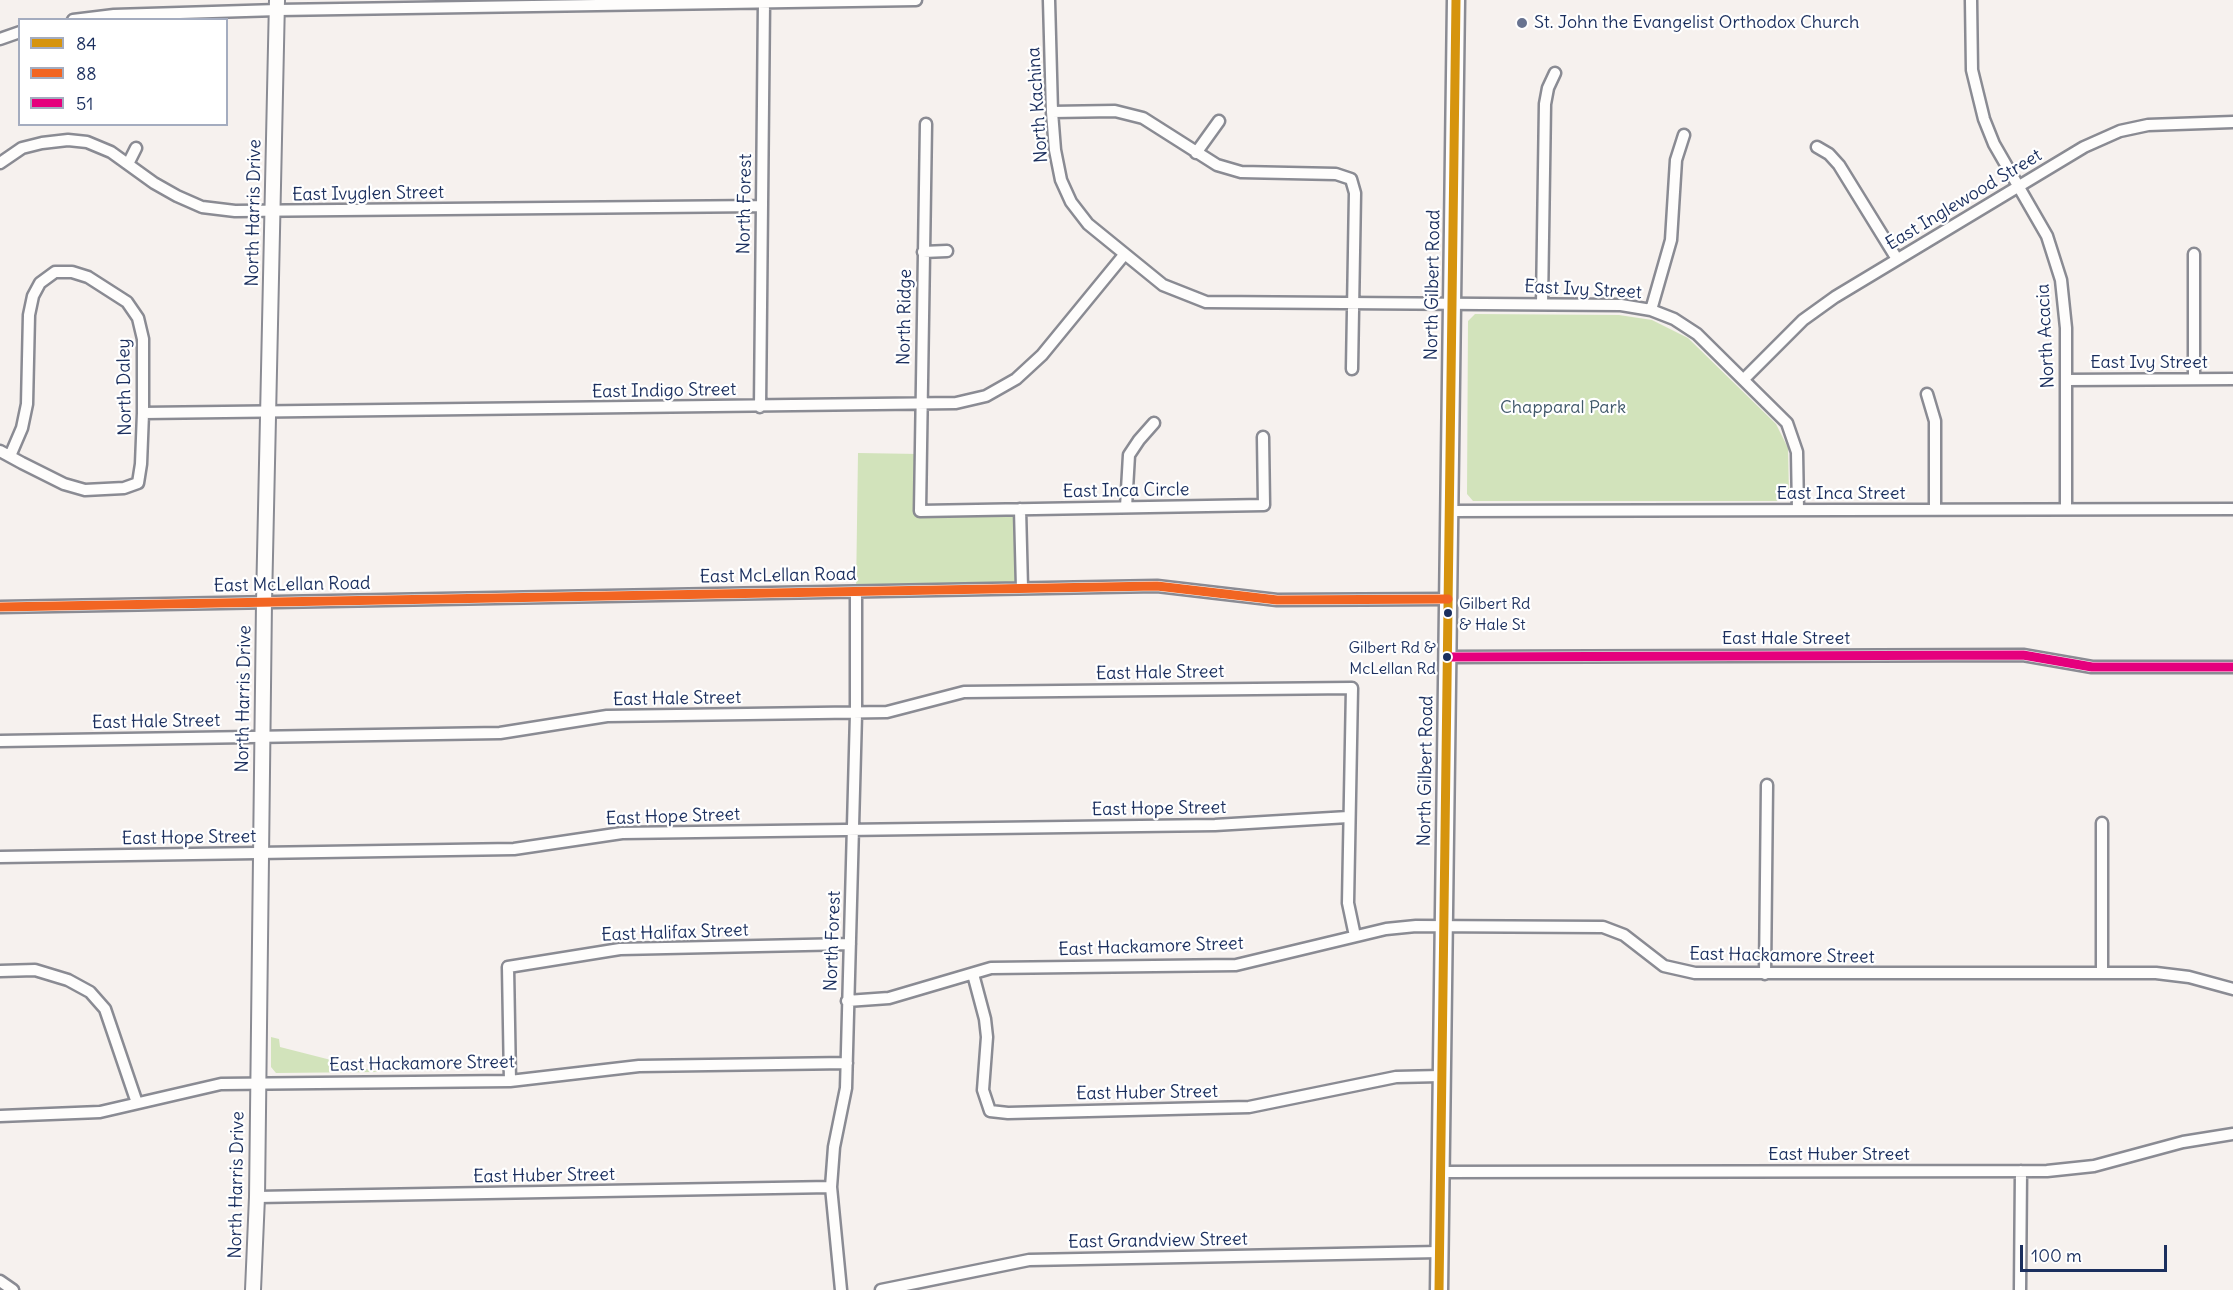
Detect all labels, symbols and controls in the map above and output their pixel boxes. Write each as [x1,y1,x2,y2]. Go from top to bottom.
place label: St. John the Evangelist Orthodox Church [1534,12,1859,34]
marker: St. John the Evangelist Orthodox Church [1515,16,1529,30]
legend [18,18,228,126]
text: 84 [76,32,97,55]
street label: North Kachina [1023,46,1053,164]
text: 88 [76,62,97,85]
text: 51 [76,92,94,115]
street label: North Harris Drive [242,139,266,287]
street label: East Inglewood Street [1882,145,2046,255]
street label: North Forest [733,153,757,255]
street label: East Ivyglen Street [292,182,444,206]
street label: North Gilbert Road [1421,209,1445,361]
street label: North Ridge [893,269,917,365]
street label: East Ivy Street [1524,276,1642,304]
street label: North Acacia [2032,283,2060,389]
street label: North Daley [113,338,137,436]
street label: East Ivy Street [2090,352,2208,374]
street label: East Indigo Street [592,379,736,403]
park label: Chapparal Park [1500,397,1626,419]
street label: East Inca Circle [1062,479,1190,503]
street label: East Inca Street [1777,483,1905,505]
street label: East McLellan Road [699,564,857,588]
street label: East McLellan Road [213,573,371,597]
place label: Gilbert Rd & Hale St [1459,594,1530,632]
marker: Gilbert Rd & Hale St [1442,607,1454,619]
street label: North Harris Drive [232,625,256,773]
street label: East Hale Street [1722,628,1850,650]
place label: Gilbert Rd & McLellan Rd [1349,638,1436,676]
marker: Gilbert Rd & McLellan Rd [1441,651,1453,663]
street label: East Hale Street [1096,661,1224,685]
street label: East Hale Street [613,687,741,711]
street label: North Gilbert Road [1414,695,1438,847]
street label: East Hale Street [92,710,220,734]
street label: East Hope Street [1092,797,1226,821]
street label: East Hope Street [605,804,741,830]
street label: East Hope Street [122,826,256,850]
street label: North Forest [820,890,846,992]
street label: East Halifax Street [601,920,749,946]
street label: East Hackamore Street [1058,933,1244,961]
street label: East Hackamore Street [1689,944,1875,968]
street label: East Hackamore Street [329,1052,515,1076]
street label: East Huber Street [1076,1081,1218,1105]
street label: North Harris Drive [225,1111,249,1259]
street label: East Huber Street [1768,1144,1910,1166]
street label: East Huber Street [473,1164,615,1188]
street label: East Grandview Street [1068,1229,1248,1253]
scale bar [2023,1233,2170,1271]
text: 100 m [2031,1244,2082,1267]

